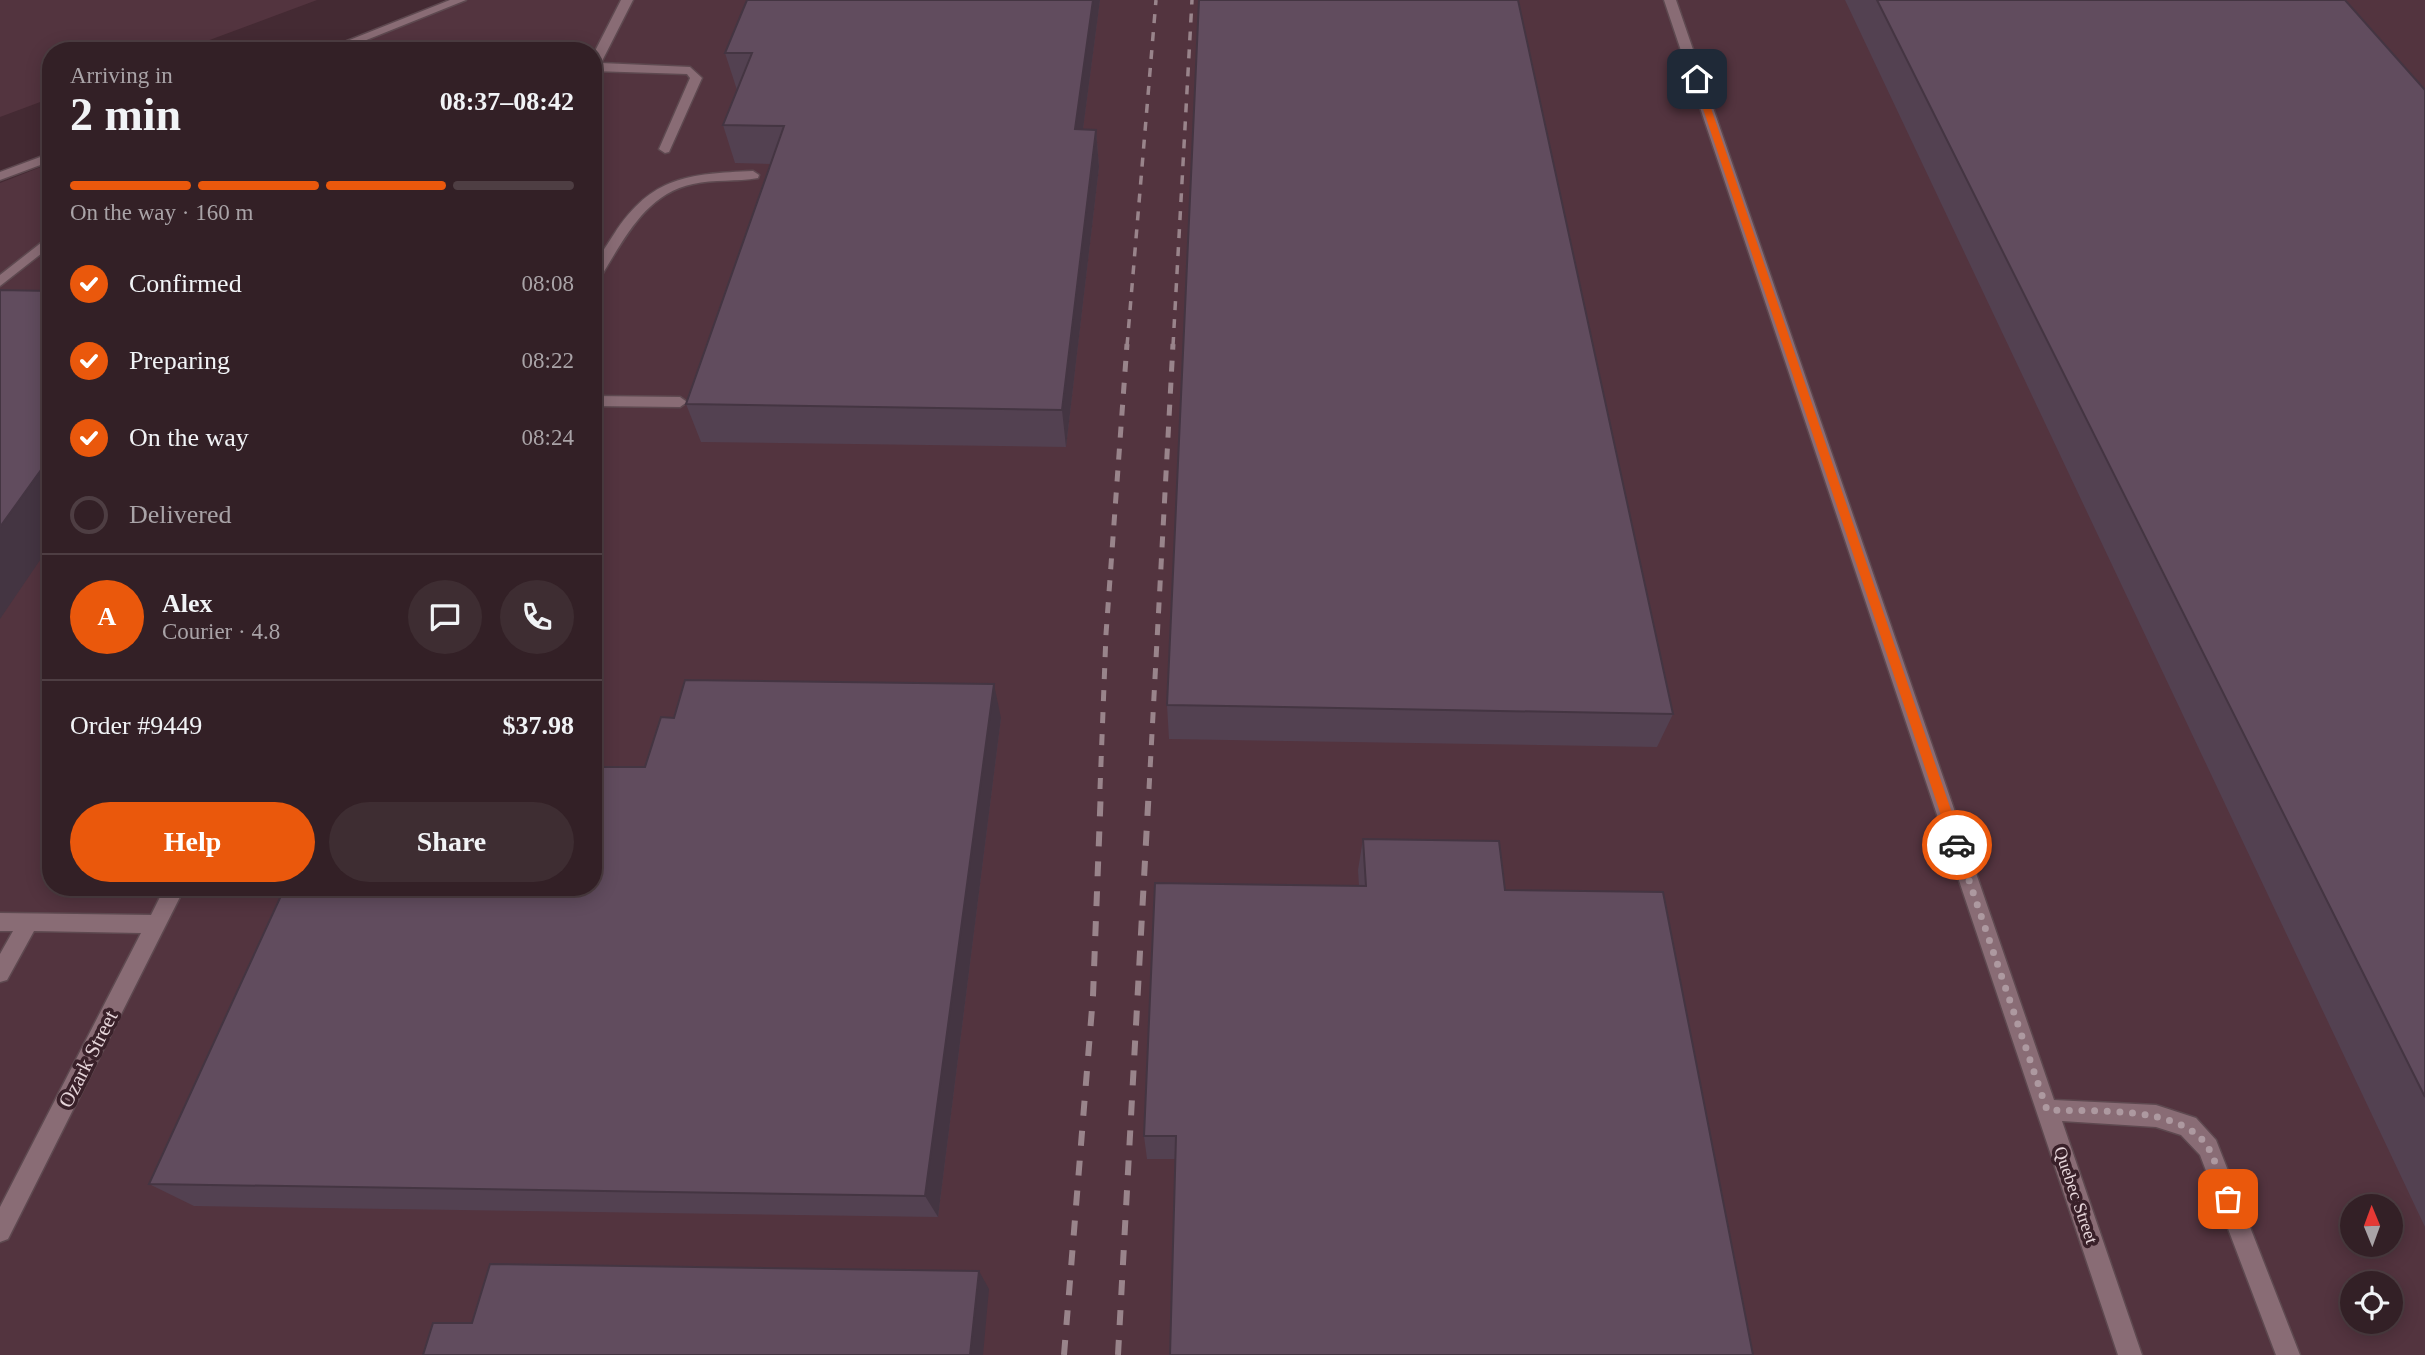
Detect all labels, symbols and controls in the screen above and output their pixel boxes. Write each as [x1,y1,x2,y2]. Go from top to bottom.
pin [1667,49,1727,109]
icon: home [1678,60,1716,98]
text: Arriving in [70,63,173,88]
text: 08:37–08:42 [440,87,574,116]
text: 2 min [70,89,181,140]
text: On the way · 160 m [70,200,253,225]
icon: check [70,265,108,303]
text: Confirmed [129,269,242,298]
text: 08:08 [522,271,574,296]
icon: check [70,342,108,380]
text: Preparing [129,346,230,375]
text: 08:22 [522,348,574,373]
icon: check [70,419,108,457]
text: On the way [129,423,249,452]
text: 08:24 [522,425,574,450]
text: Delivered [129,500,232,529]
button: chat [408,580,482,654]
button: phone [500,580,574,654]
text: Alex [162,589,213,618]
text: A [98,602,116,631]
text: Courier · 4.8 [162,619,280,644]
text: Order #9449 [70,711,202,740]
text: $37.98 [503,711,574,740]
button: Help [70,802,315,882]
button: Share [329,802,574,882]
courier [1922,810,1992,880]
icon: car [1938,826,1976,864]
street label: Ozark Street [53,1006,123,1111]
street label: Quebec Street [2050,1144,2102,1246]
pin [2198,1169,2258,1229]
icon: bag [2209,1180,2247,1218]
north arrow [2340,1194,2403,1256]
map controls [2340,1194,2403,1334]
button: locate [2340,1271,2403,1334]

